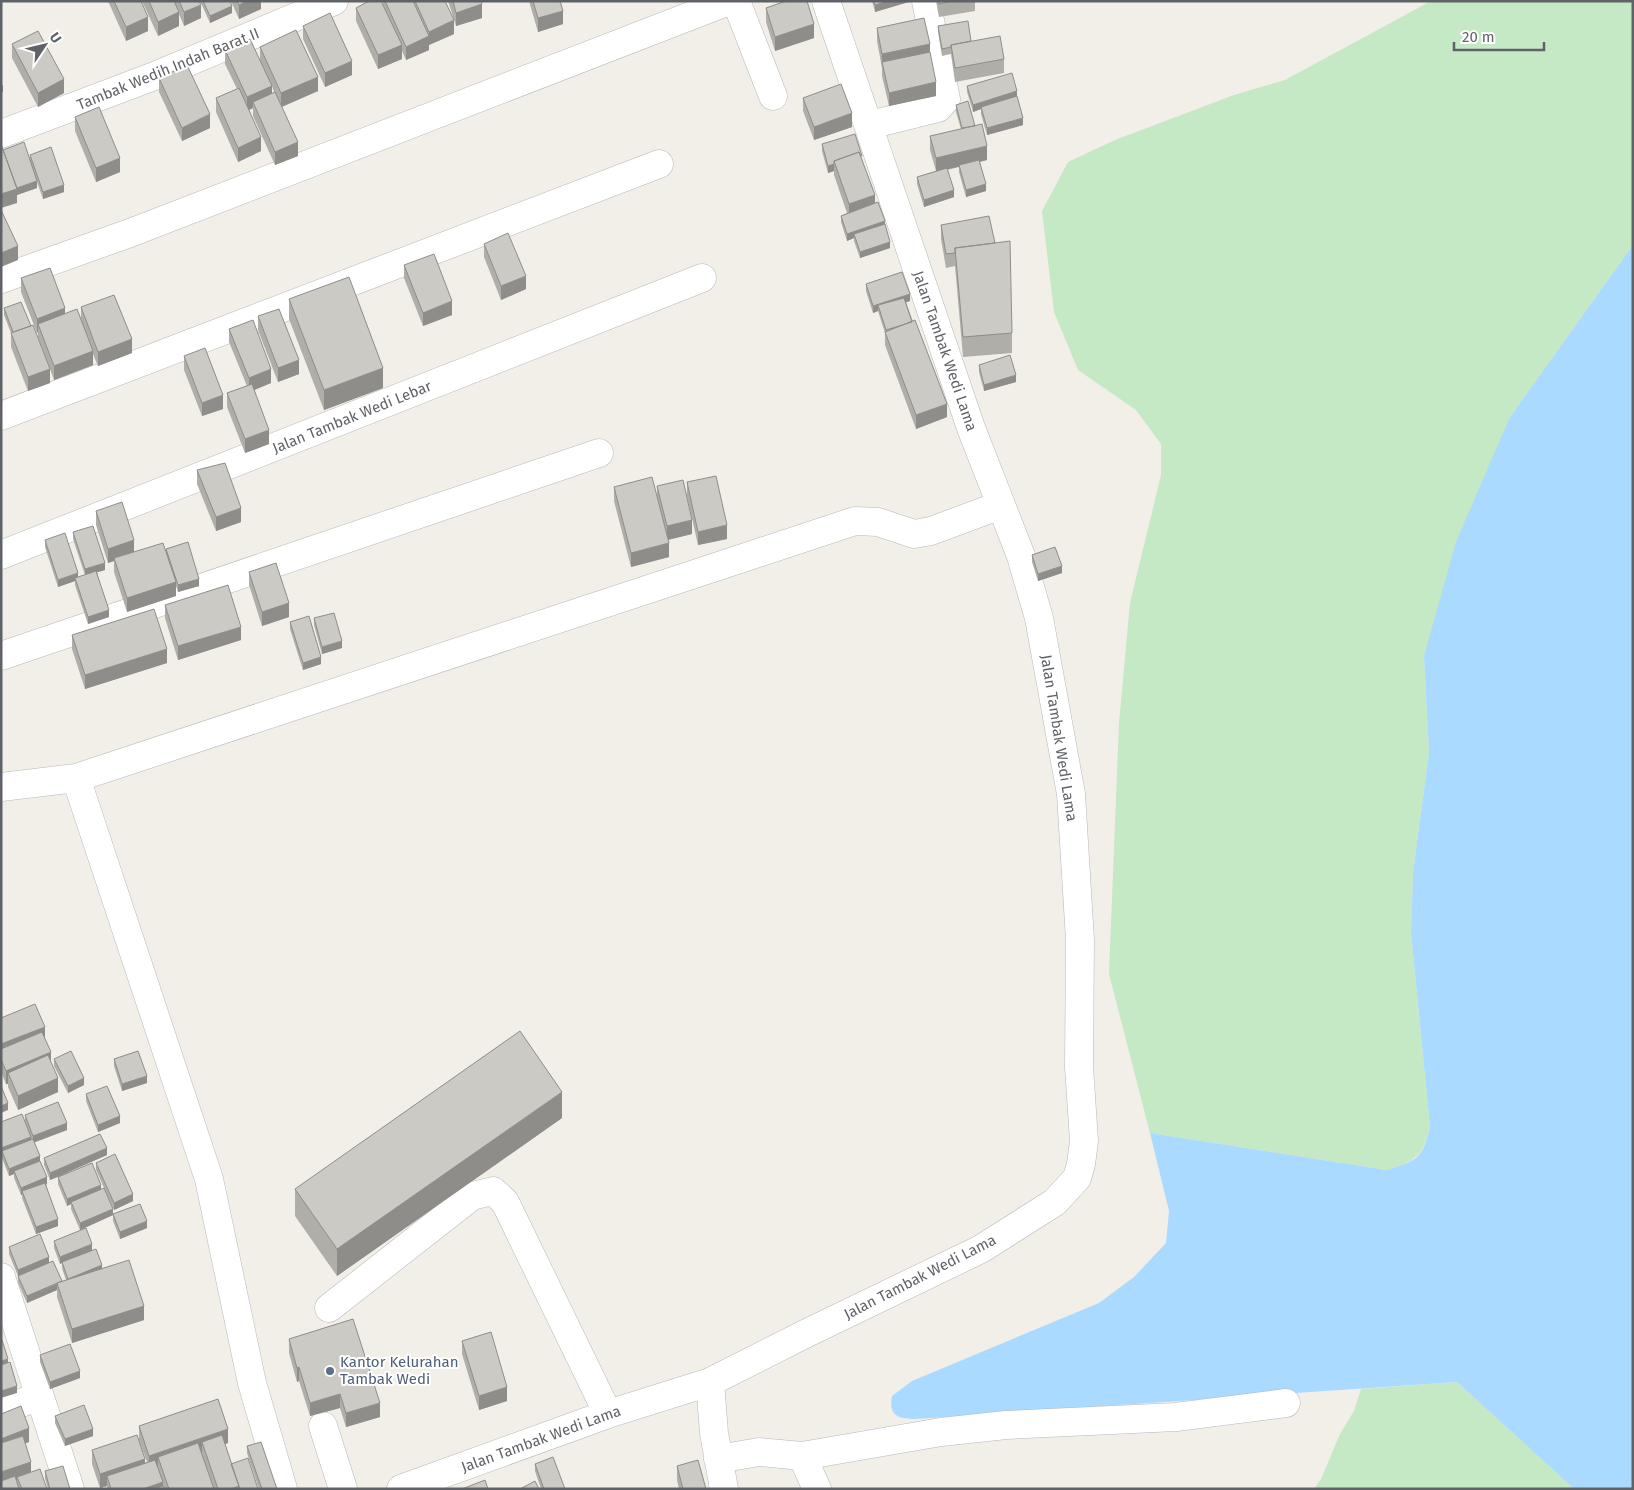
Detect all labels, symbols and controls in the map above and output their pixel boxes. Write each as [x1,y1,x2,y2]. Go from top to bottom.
north arrow [20,20,70,70]
scale bar [1454,20,1544,52]
street label: Tambak Wedih Indah Barat II [74,24,262,114]
text: 20 m [1462,28,1495,46]
text: U [46,29,65,46]
street label: Jalan Tambak Wedi Lama [909,268,981,434]
street label: Jalan Tambak Wedi Lebar [270,377,434,457]
street label: Jalan Tambak Wedi Lama [1037,653,1081,823]
street label: Jalan Tambak Wedi Lama [841,1231,999,1323]
place label: Kantor Kelurahan Tambak Wedi [340,1353,459,1388]
marker: Kantor Kelurahan Tambak Wedi [324,1365,336,1377]
street label: Jalan Tambak Wedi Lama [459,1402,623,1476]

